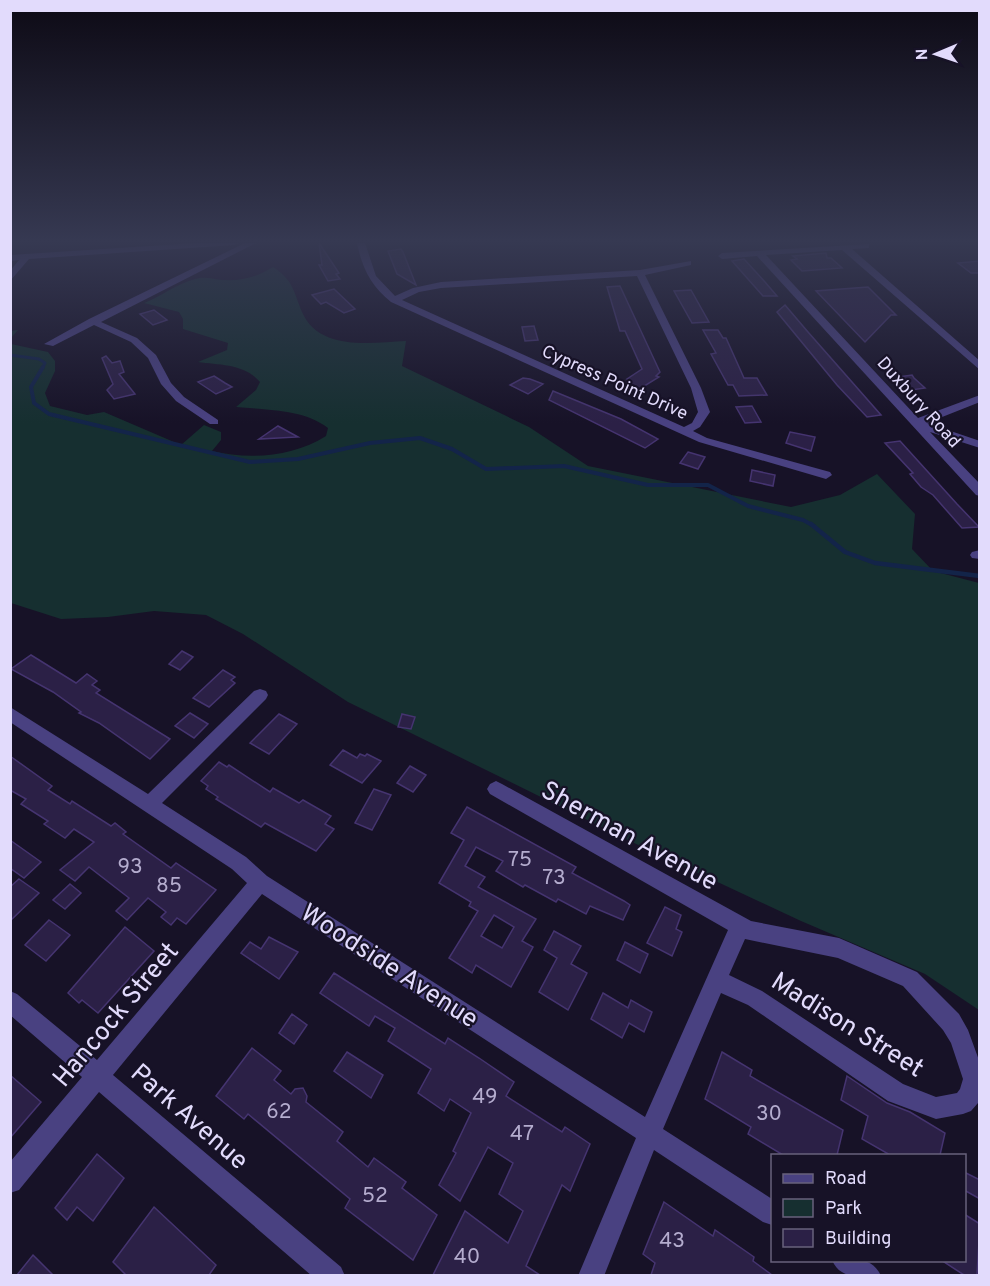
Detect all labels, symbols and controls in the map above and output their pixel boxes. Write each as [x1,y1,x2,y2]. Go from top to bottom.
north arrow [906,24,966,84]
text: N [913,48,933,61]
street label: Cypress Point Drive [538,341,691,426]
street label: Duxbury Road [871,353,965,453]
street label: Sherman Avenue [534,775,723,900]
house number: 75 [508,847,532,874]
house number: 93 [117,854,143,881]
house number: 73 [542,865,566,892]
house number: 85 [156,873,182,900]
street label: Woodside Avenue [294,897,484,1037]
street label: Hancock Street [47,936,187,1095]
street label: Madison Street [764,966,929,1086]
street label: Park Avenue [123,1058,254,1178]
house number: 49 [472,1084,498,1111]
house number: 62 [266,1099,292,1126]
house number: 30 [756,1101,782,1128]
house number: 47 [510,1121,534,1148]
legend [771,1154,966,1262]
text: Road [825,1168,867,1191]
house number: 52 [362,1183,388,1210]
text: Park [825,1198,862,1221]
house number: 43 [659,1228,685,1255]
text: Building [825,1228,891,1251]
house number: 40 [454,1244,480,1271]

